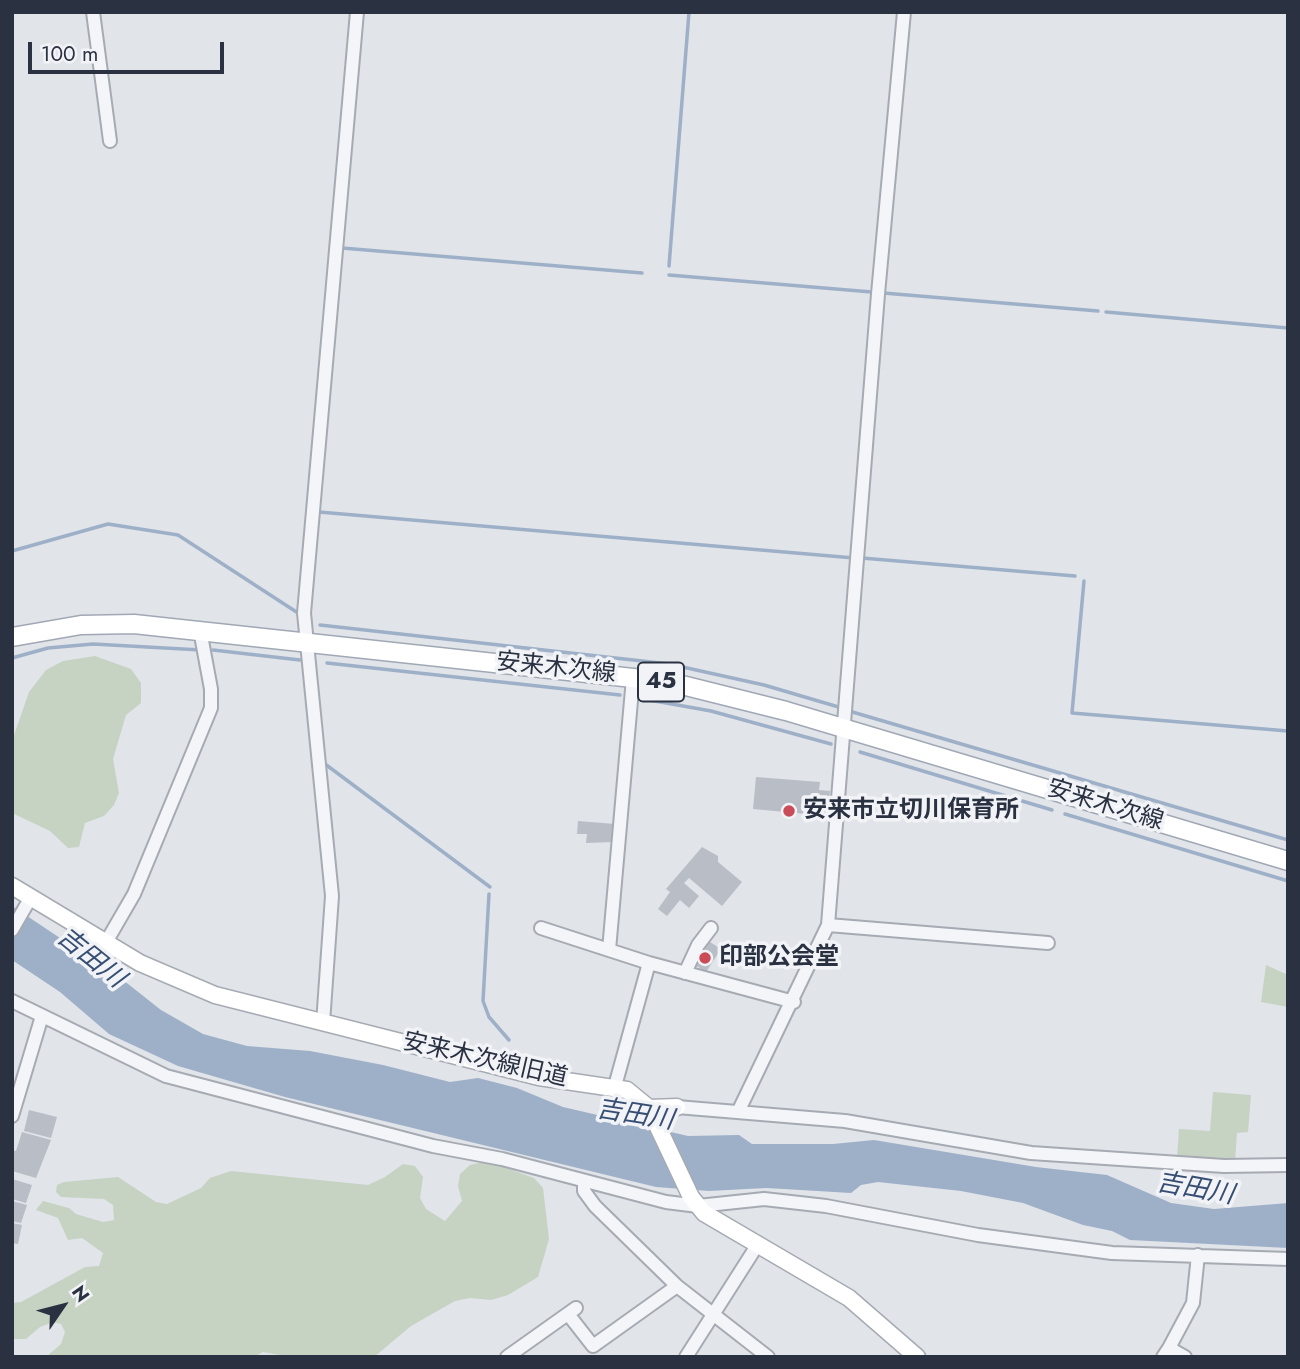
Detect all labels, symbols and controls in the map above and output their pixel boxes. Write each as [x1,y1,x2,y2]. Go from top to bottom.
scale bar [32,28,228,72]
text: 100 m [41,39,98,69]
street label: 安来木次線 [495,648,617,690]
road number: 45 [638,662,684,702]
street label: 安来木次線 [1043,775,1167,837]
place label: 安来市立切川保育所 [803,797,1019,825]
marker: 安来市立切川保育所 [781,803,797,819]
water label: 吉田川 [50,922,130,996]
place label: 印部公会堂 [719,944,839,972]
marker: 印部公会堂 [697,950,713,966]
street label: 安来木次線旧道 [400,1028,570,1094]
water label: 吉田川 [594,1094,676,1138]
water label: 吉田川 [1154,1168,1236,1212]
north arrow [28,1271,98,1341]
text: N [65,1280,96,1308]

